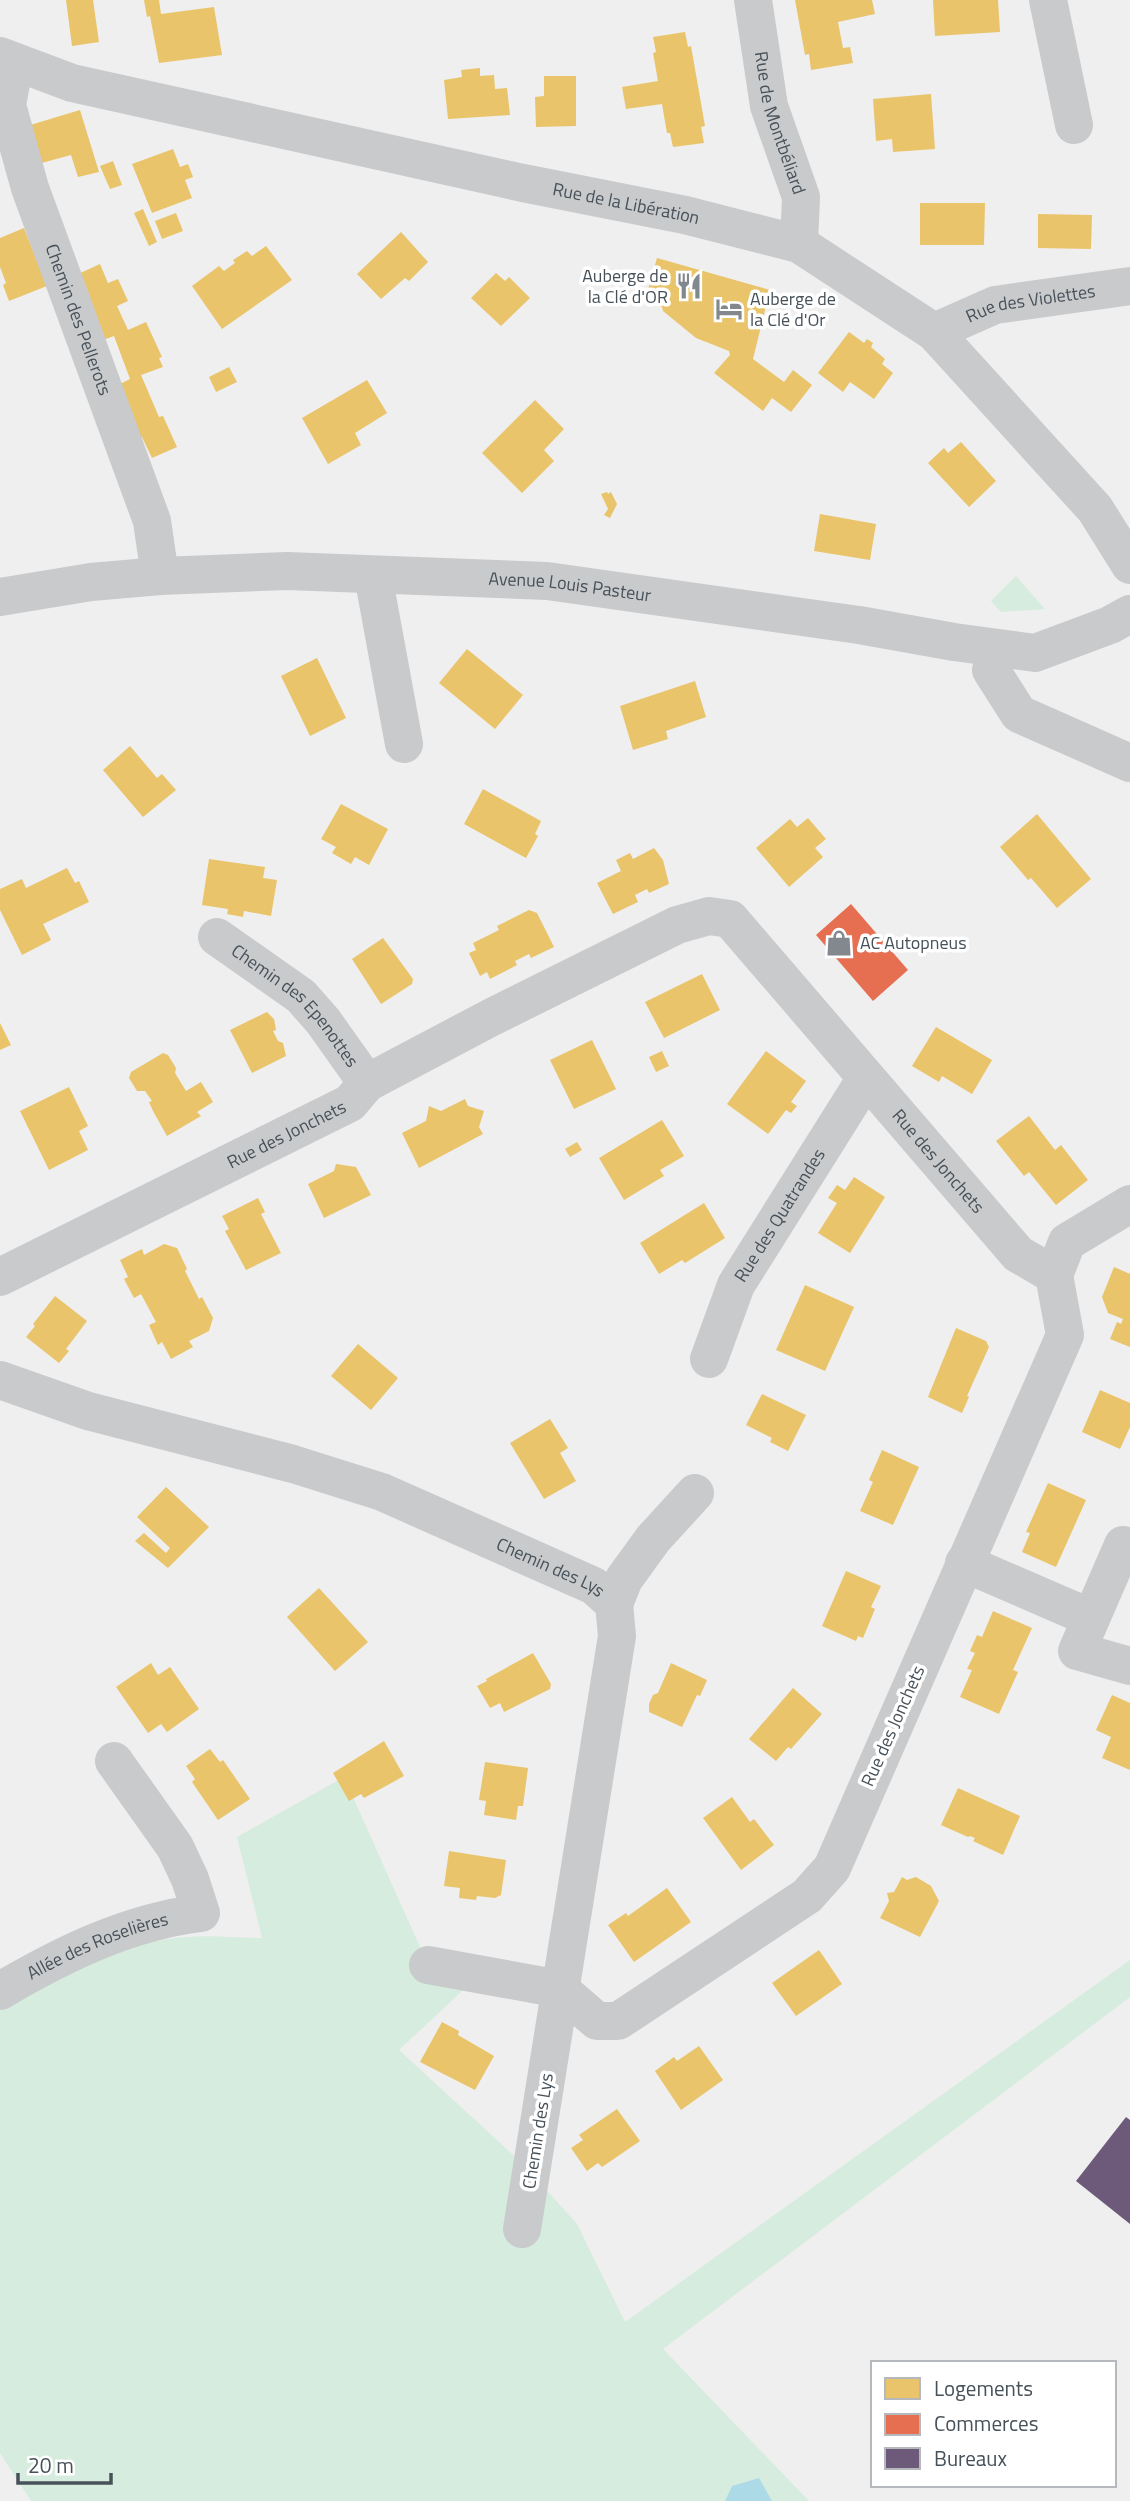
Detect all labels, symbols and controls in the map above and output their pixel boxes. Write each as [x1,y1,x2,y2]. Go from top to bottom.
street label: Rue de Montbéliard [748,49,813,198]
street label: Rue de la Libération [550,175,703,231]
street label: Chemin des Pellerots [39,240,119,399]
place label: Auberge de la Clé d'OR [582,262,668,310]
restaurant icon: Auberge de la Clé d'OR [674,271,704,301]
street label: Rue des Violettes [961,277,1097,329]
place label: Auberge de la Clé d'Or [750,285,836,333]
hotel icon: Auberge de la Clé d'Or [714,294,744,324]
street label: Avenue Louis Pasteur [488,565,653,609]
shop icon: AC Autopneus [824,928,854,958]
place label: AC Autopneus [860,929,967,956]
street label: Chemin des Epenottes [226,937,366,1073]
street label: Rue des Jonchets [222,1093,351,1175]
street label: Rue des Jonchets [886,1103,991,1219]
street label: Rue des Quatrandes [727,1143,832,1287]
street label: Chemin des Lys [492,1530,612,1603]
street label: Rue des Jonchets [854,1661,931,1791]
street label: Allée des Roselières [22,1905,171,1986]
street label: Chemin des Lys [515,2071,560,2191]
legend [871,2361,1116,2487]
text: Logements [934,2372,1033,2404]
text: Commerces [934,2407,1038,2439]
scale bar [18,2442,110,2486]
text: Bureaux [934,2442,1007,2474]
text: 20 m [28,2449,74,2481]

